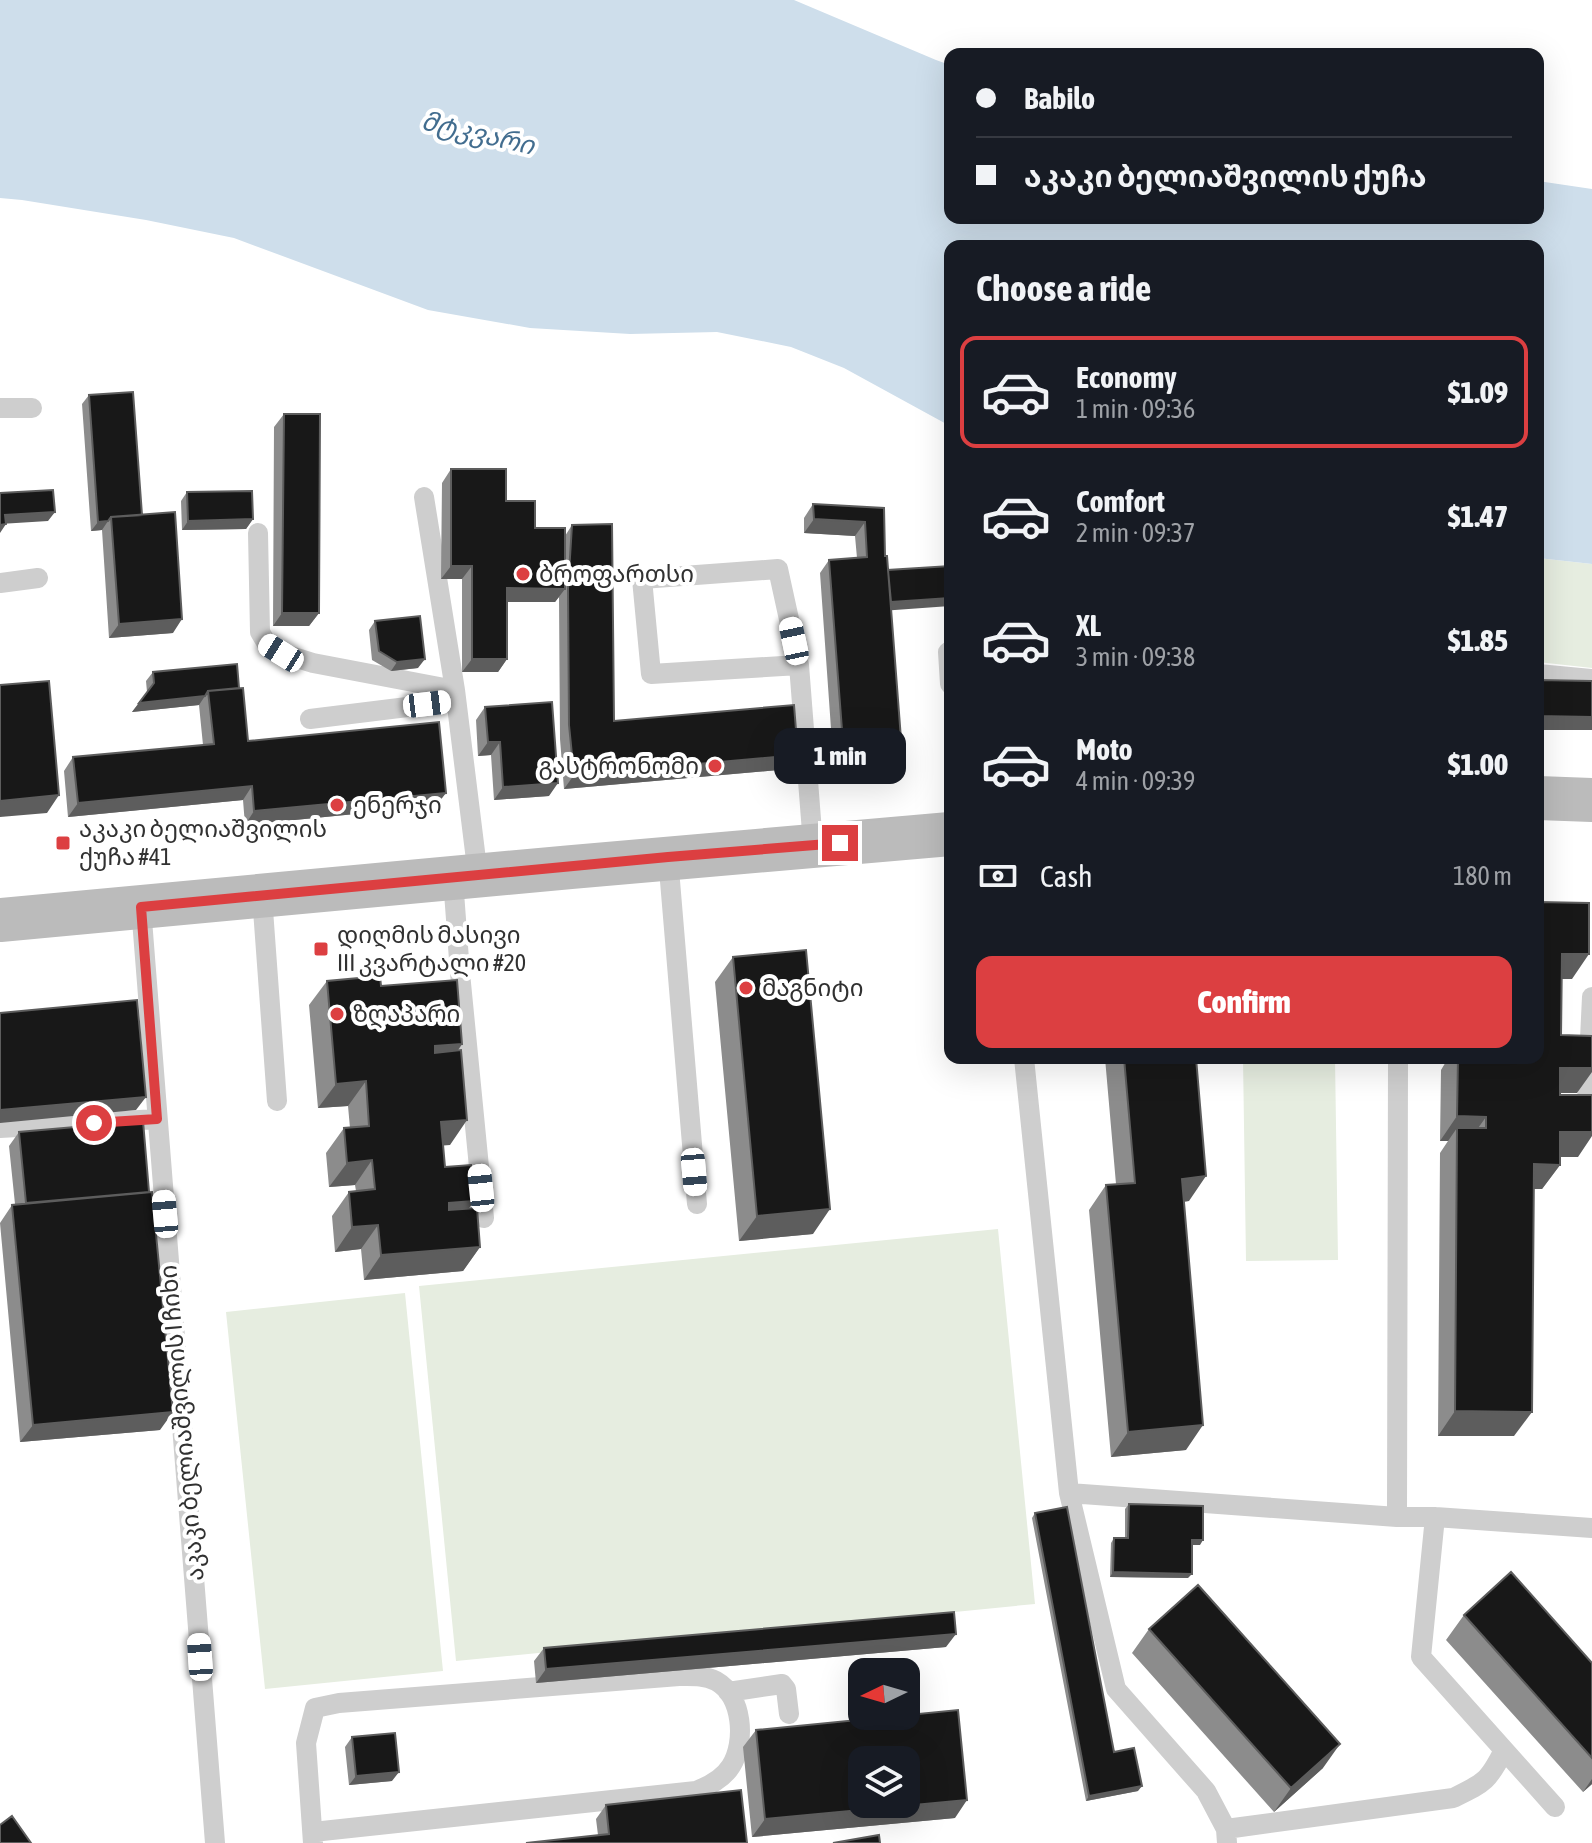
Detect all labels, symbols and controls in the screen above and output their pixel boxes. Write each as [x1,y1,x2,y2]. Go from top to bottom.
text: Babilo [1024,81,1095,115]
water label: მტკვარი [418,105,538,162]
text: აკაკი ბელიაშვილის ქუჩა [1024,159,1427,193]
text: Choose a ride [976,267,1151,309]
icon: car [980,356,1052,428]
text: Economy [1076,360,1177,394]
text: $1.09 [1448,375,1508,409]
text: 1 min · 09:36 [1076,394,1195,424]
icon: car [980,480,1052,552]
text: Comfort [1076,484,1165,518]
text: $1.47 [1448,499,1508,533]
text: 2 min · 09:37 [1076,518,1195,548]
place label: ბროფართსი [539,560,694,588]
marker: ბროფართსი [514,565,532,583]
icon: car [980,604,1052,676]
text: XL [1076,608,1101,642]
car [777,615,811,667]
text: $1.85 [1448,623,1508,657]
car [254,630,308,676]
text: 3 min · 09:38 [1076,642,1195,672]
car [402,689,452,719]
callout: 1 min [774,727,906,783]
icon: car [980,728,1052,800]
text: Moto [1076,732,1133,766]
text: 1 min [813,741,867,771]
text: $1.00 [1448,747,1508,781]
place label: გასტრონომი [538,752,699,780]
marker: გასტრონომი [706,757,724,775]
text: 4 min · 09:39 [1076,766,1195,796]
place label: ენერჯი [353,791,442,819]
marker: ენერჯი [328,796,346,814]
place label: აკაკი ბელიაშვილის ქუჩა #41 [79,815,327,871]
route end [822,825,858,861]
marker: აკაკი ბელიაშვილის ქუჩა #41 [54,834,72,852]
icon: cash [976,854,1020,898]
text: Cash [1040,859,1093,893]
text: 180 m [1453,861,1512,891]
place label: დიღმის მასივი III კვარტალი #20 [337,921,526,977]
marker: დიღმის მასივი III კვარტალი #20 [312,940,330,958]
button: Confirm [976,956,1512,1048]
place label: მაგნიტი [762,974,864,1002]
marker: მაგნიტი [737,979,755,997]
place label: ზღაპარი [353,1000,460,1029]
marker: ზღაპარი [328,1005,346,1023]
route start [76,1105,112,1141]
car [680,1147,708,1197]
car [467,1163,495,1213]
car [151,1189,179,1239]
street label: აკაკი ბელიაშვილის I ჩიხი [154,1264,210,1582]
car [186,1632,214,1682]
north arrow [848,1658,920,1730]
map controls [848,1658,920,1818]
button: layers [848,1746,920,1818]

